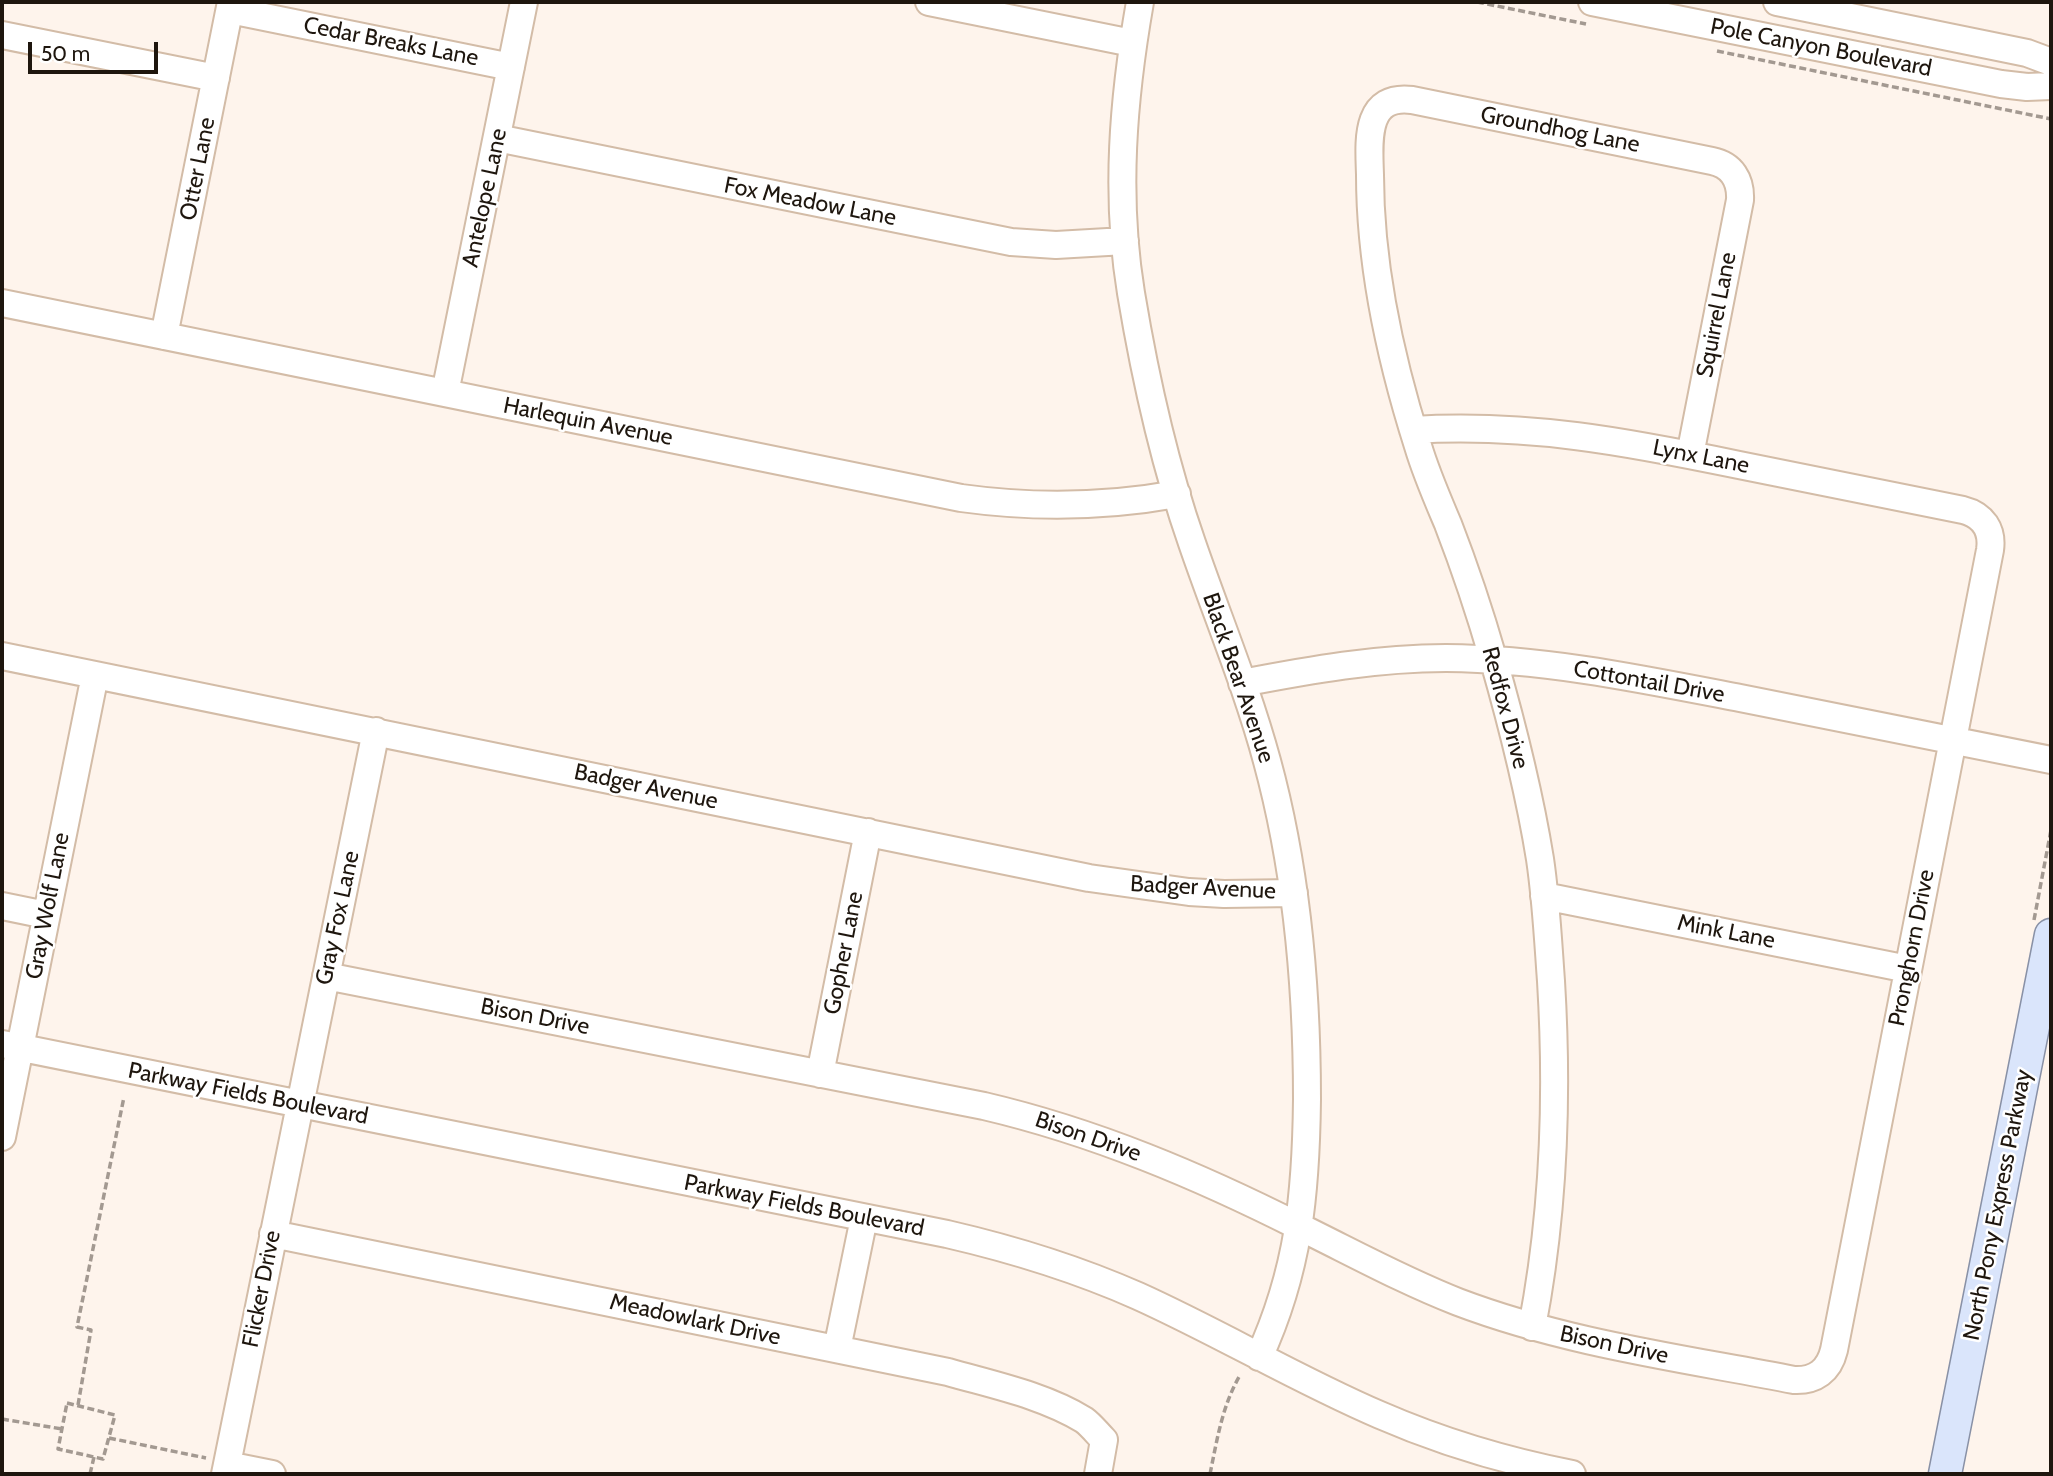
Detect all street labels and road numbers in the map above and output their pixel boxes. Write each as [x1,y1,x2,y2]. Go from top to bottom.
street label: Cedar Breaks Lane [301,12,481,72]
street label: Pole Canyon Boulevard [1708,13,1934,83]
street label: Groundhog Lane [1478,101,1642,159]
street label: Otter Lane [174,115,222,223]
street label: Antelope Lane [457,126,513,270]
street label: Fox Meadow Lane [722,172,898,232]
street label: Squirrel Lane [1691,250,1743,380]
street label: Harlequin Avenue [501,392,675,452]
street label: Lynx Lane [1650,434,1752,480]
street label: Black Bear Avenue [1196,589,1280,767]
street label: Redfox Drive [1475,644,1535,772]
street label: Cottontail Drive [1571,655,1727,709]
street label: Badger Avenue [572,758,720,816]
street label: Gray Wolf Lane [20,830,76,982]
street label: Gray Fox Lane [310,848,366,988]
street label: Pronghorn Drive [1883,867,1941,1029]
street label: Badger Avenue [1129,870,1277,906]
street label: Gopher Lane [819,889,869,1017]
street label: Mink Lane [1675,909,1777,955]
street label: Bison Drive [478,993,592,1041]
street label: Parkway Fields Boulevard [126,1057,370,1131]
street label: North Pony Express Parkway [1958,1067,2038,1343]
street label: Bison Drive [1031,1106,1145,1168]
street label: Parkway Fields Boulevard [682,1169,926,1243]
street label: Flicker Drive [237,1228,287,1350]
street label: Meadowlark Drive [607,1288,783,1352]
street label: Bison Drive [1557,1320,1671,1370]

